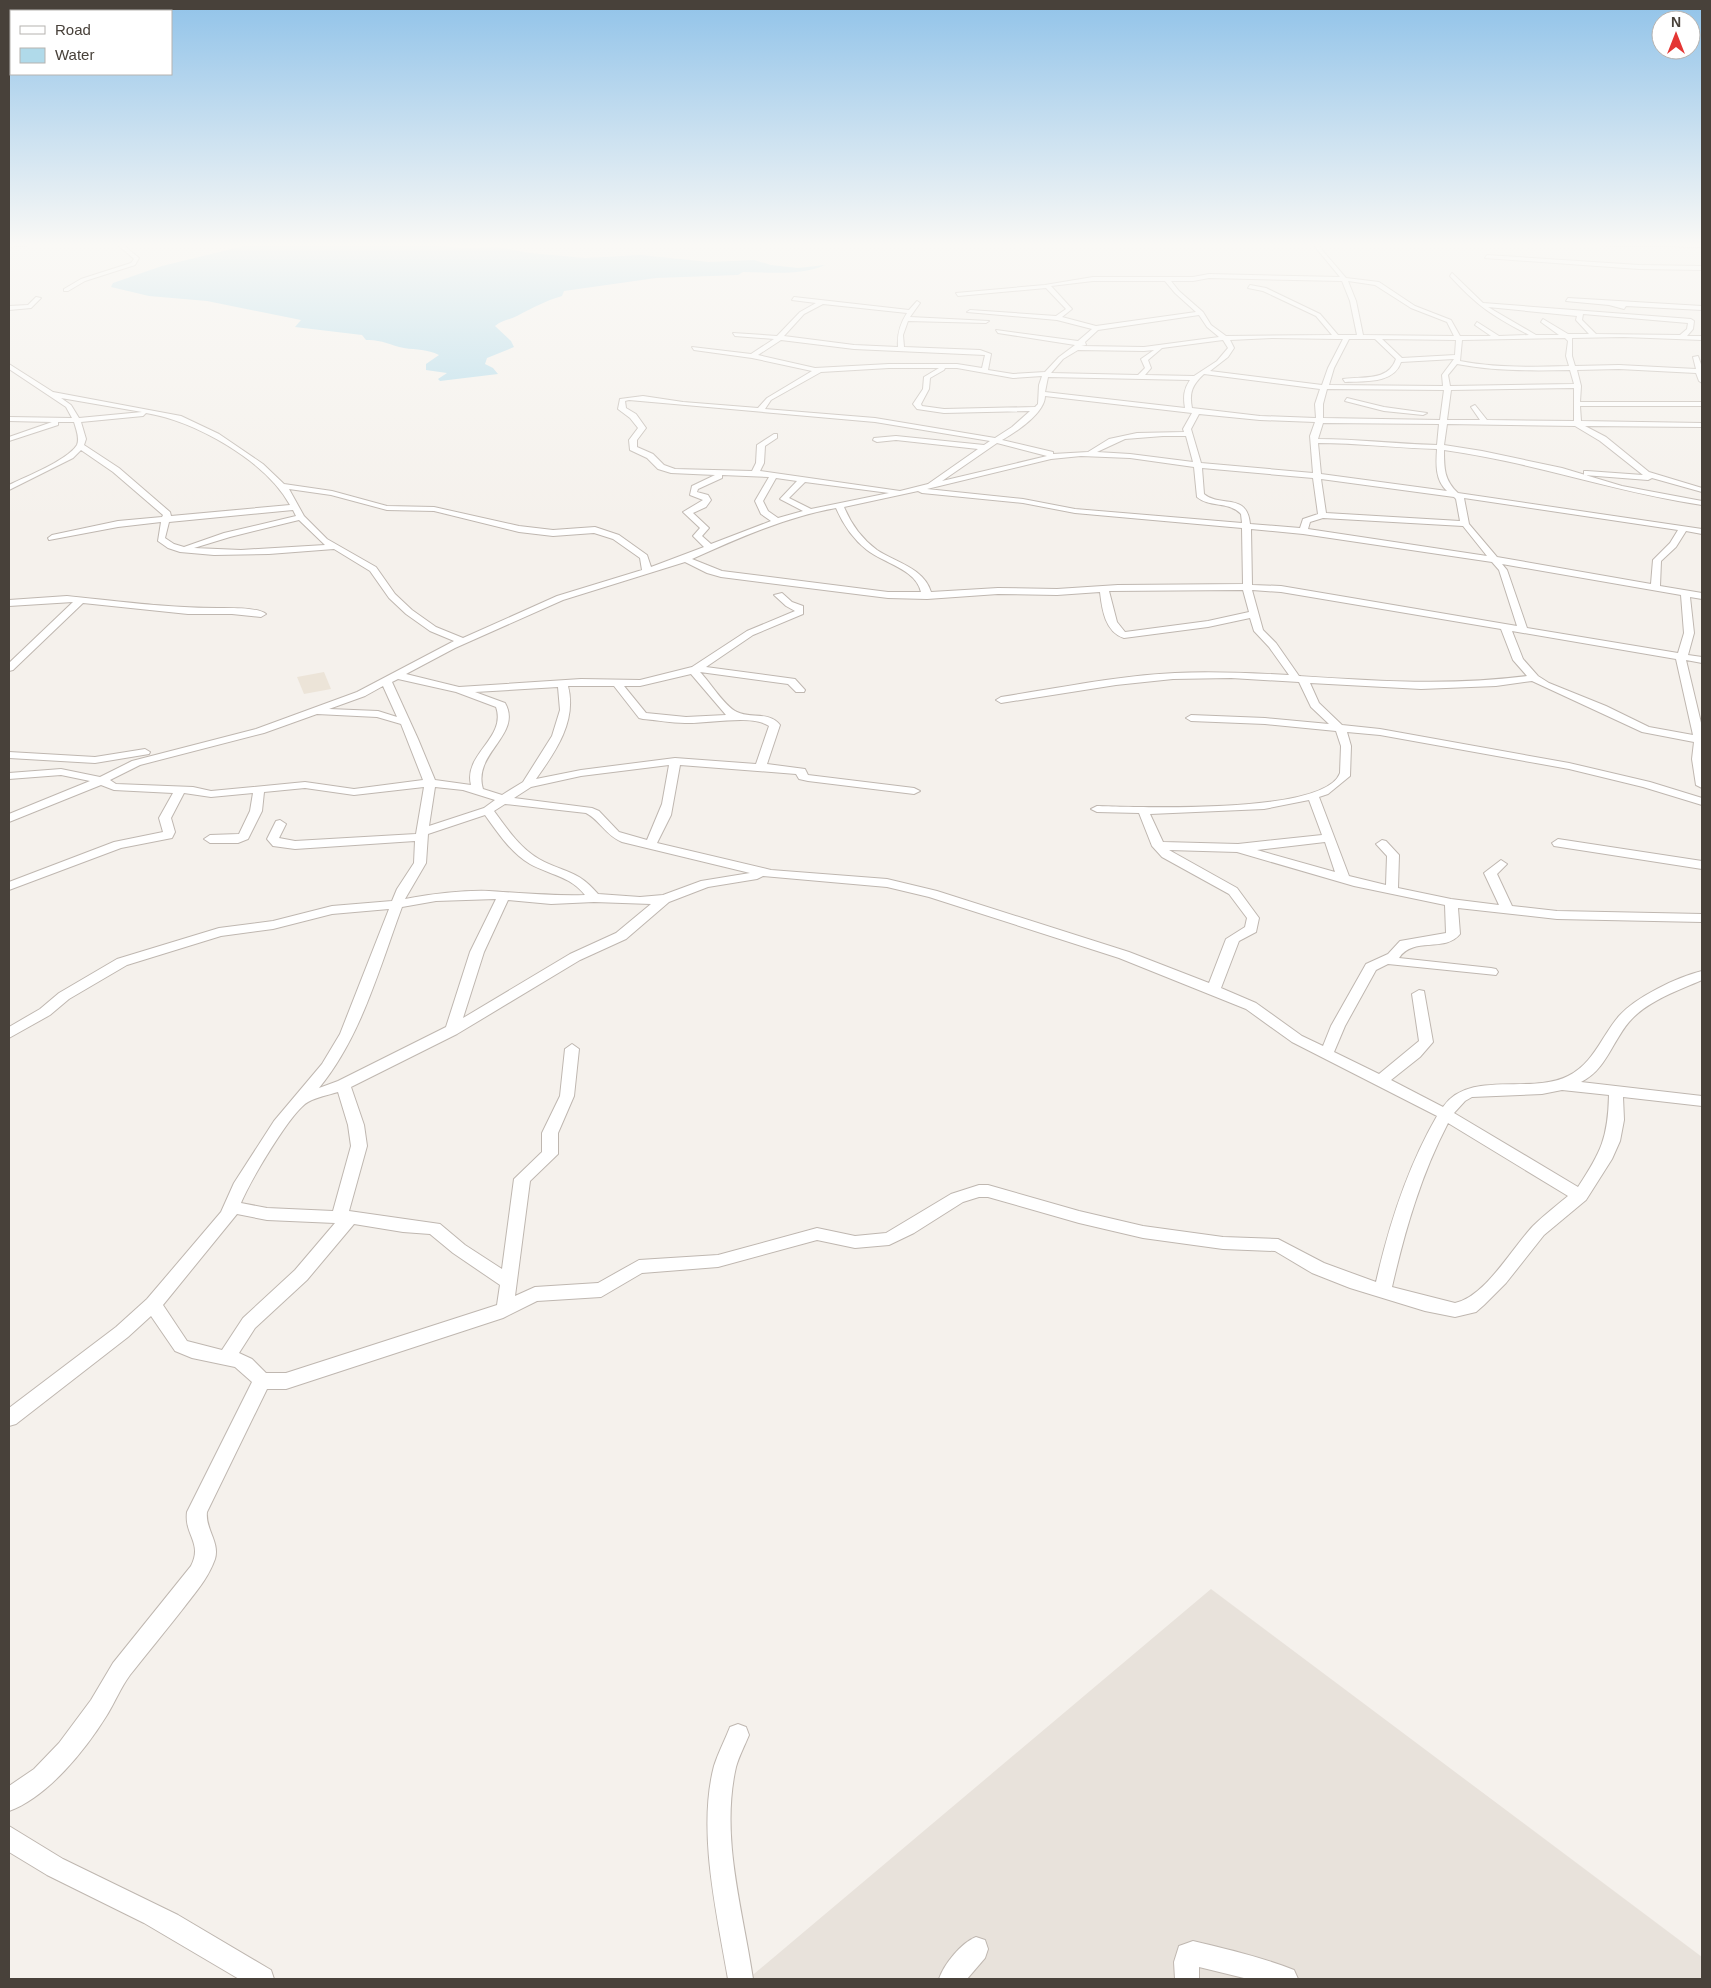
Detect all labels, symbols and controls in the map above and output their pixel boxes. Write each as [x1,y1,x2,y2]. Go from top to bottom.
legend [10,10,172,75]
north arrow [1651,10,1701,60]
text: N [1671,14,1681,30]
text: Road [55,21,91,38]
text: Water [55,46,94,63]

